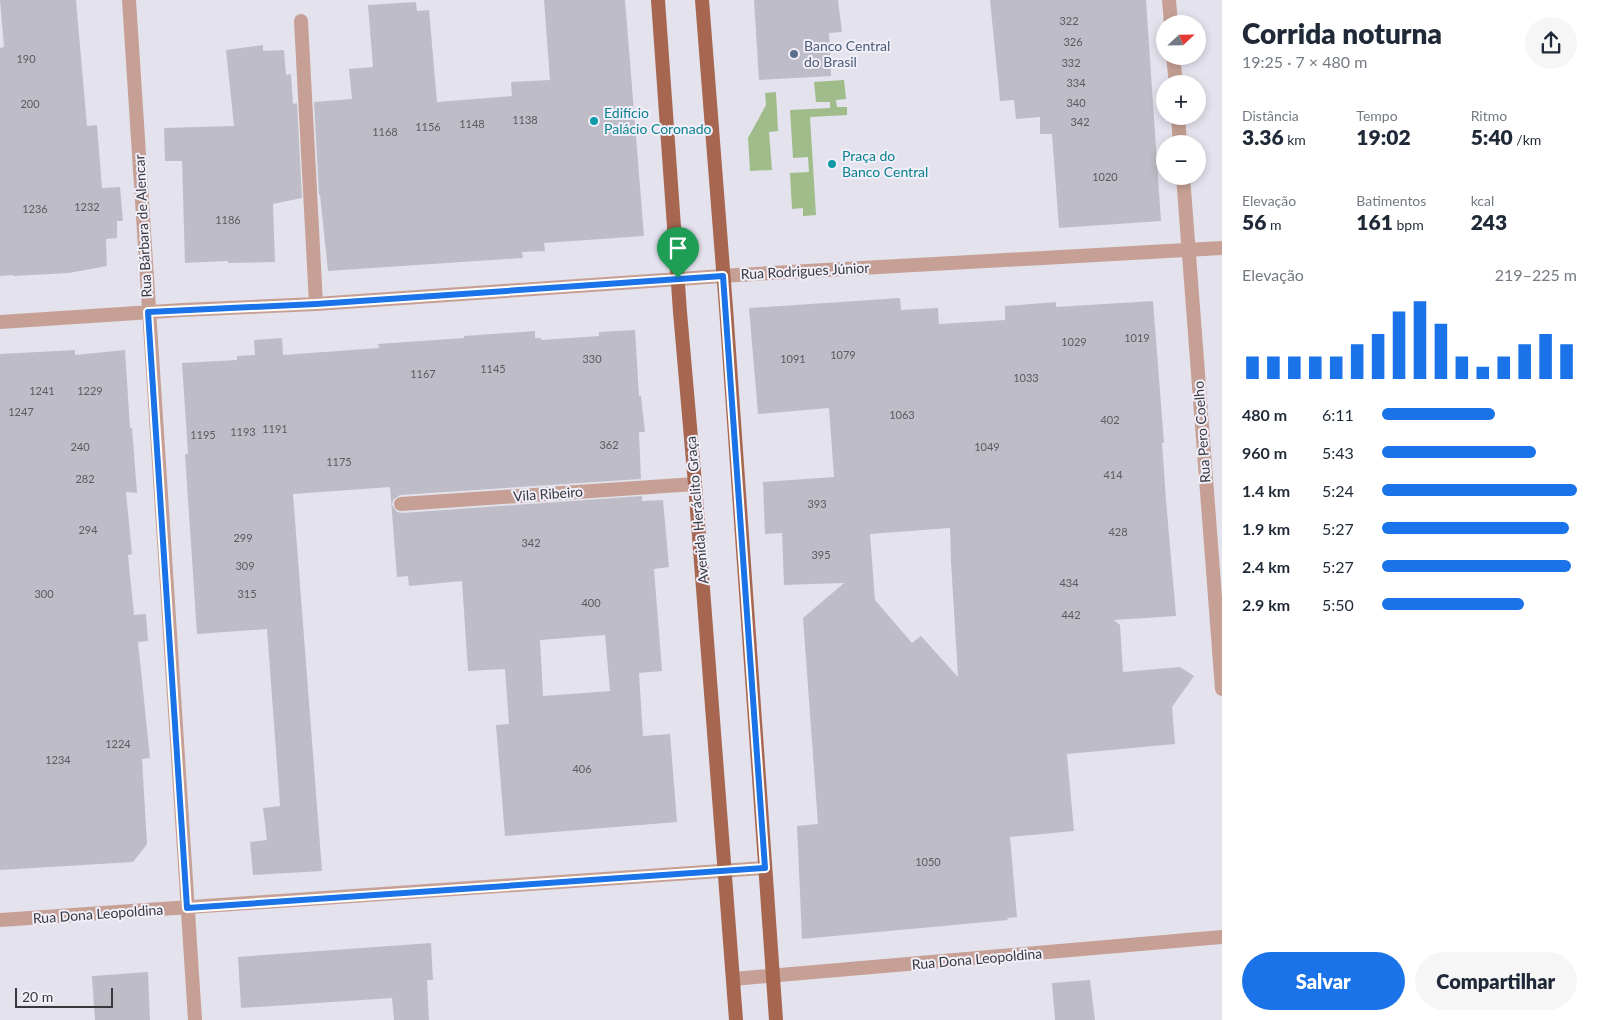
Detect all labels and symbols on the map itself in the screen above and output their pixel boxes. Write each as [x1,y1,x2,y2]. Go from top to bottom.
house number: 322 [1059,14,1079,27]
north arrow [1156,15,1206,65]
house number: 326 [1063,35,1083,48]
place label: Banco Central do Brasil [804,37,890,70]
marker: Banco Central do Brasil [788,48,800,60]
house number: 190 [16,52,36,65]
house number: 332 [1061,56,1081,69]
house number: 334 [1066,76,1086,89]
house number: 340 [1066,96,1086,109]
house number: 200 [20,97,40,110]
place label: Edifício Palácio Coronado [604,104,711,137]
house number: 1138 [512,113,538,126]
marker: Edifício Palácio Coronado [588,115,600,127]
house number: 342 [1070,115,1090,128]
house number: 1148 [459,117,485,130]
house number: 1156 [415,120,441,133]
house number: 1168 [372,125,398,138]
place label: Praça do Banco Central [842,147,928,180]
street label: Rua Bárbara de Alencar [130,154,155,298]
marker: Praça do Banco Central [826,158,838,170]
house number: 1020 [1092,170,1118,183]
house number: 1232 [74,200,100,213]
house number: 1236 [22,202,48,215]
house number: 1186 [215,213,241,226]
pin [657,227,699,278]
street label: Rua Rodrigues Júnior [740,259,870,282]
house number: 1019 [1124,331,1150,344]
house number: 1029 [1061,335,1087,348]
house number: 1079 [830,348,856,361]
house number: 330 [582,352,602,365]
house number: 1091 [780,352,806,365]
house number: 1145 [480,362,506,375]
house number: 1167 [410,367,436,380]
house number: 1033 [1013,371,1039,384]
street label: Rua Pero Coelho [1189,380,1214,484]
house number: 1241 [29,384,55,397]
house number: 1229 [77,384,103,397]
house number: 1247 [8,405,34,418]
house number: 1063 [889,408,915,421]
house number: 402 [1100,413,1120,426]
house number: 1191 [262,422,288,435]
house number: 1193 [230,425,256,438]
house number: 1195 [190,428,216,441]
street label: Avenida Heráclito Graça [682,435,711,585]
house number: 362 [599,438,619,451]
house number: 240 [70,440,90,453]
house number: 1049 [974,440,1000,453]
house number: 1175 [326,455,352,468]
house number: 414 [1103,468,1123,481]
house number: 282 [75,472,95,485]
street label: Vila Ribeiro [512,483,584,504]
house number: 393 [807,497,827,510]
house number: 294 [78,523,98,536]
house number: 428 [1108,525,1128,538]
house number: 299 [233,531,253,544]
house number: 342 [521,536,541,549]
house number: 395 [811,548,831,561]
house number: 309 [235,559,255,572]
house number: 434 [1059,576,1079,589]
house number: 300 [34,587,54,600]
house number: 315 [237,587,257,600]
house number: 400 [581,596,601,609]
house number: 442 [1061,608,1081,621]
house number: 1224 [105,737,131,750]
house number: 1234 [45,753,71,766]
house number: 406 [572,762,592,775]
house number: 1050 [915,855,941,868]
street label: Rua Dona Leopoldina [32,900,164,927]
street label: Rua Dona Leopoldina [911,944,1043,973]
scale bar [15,985,112,1008]

